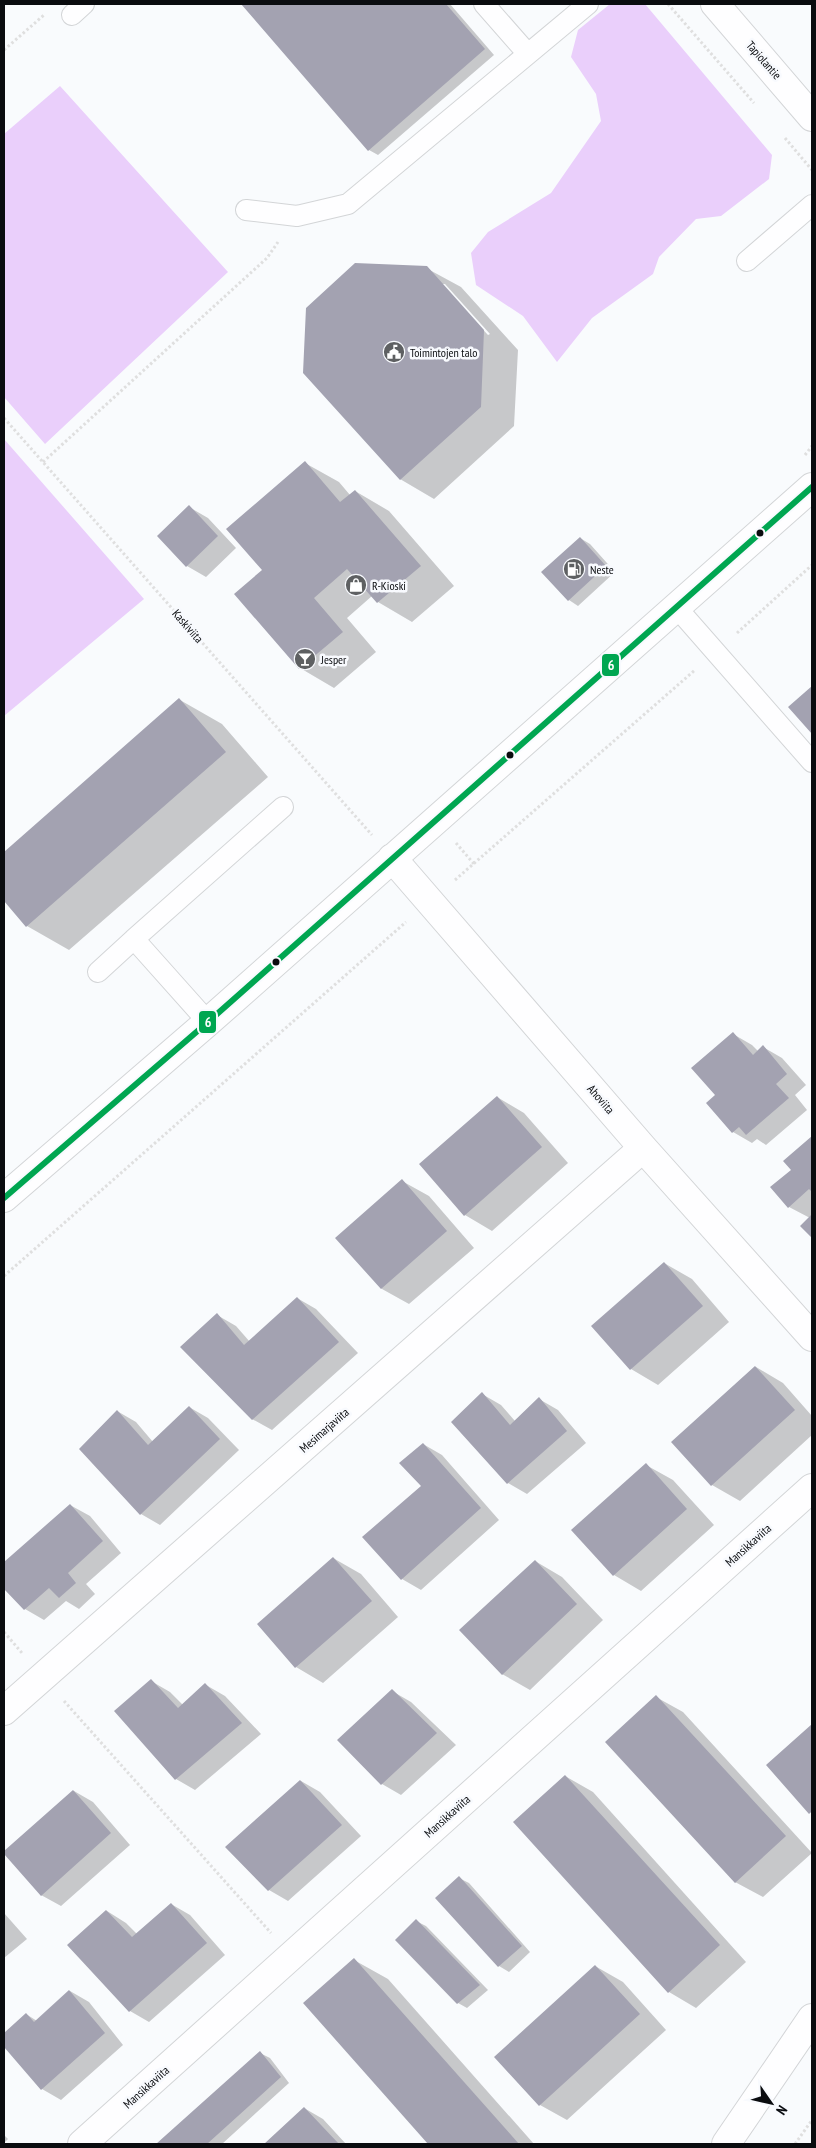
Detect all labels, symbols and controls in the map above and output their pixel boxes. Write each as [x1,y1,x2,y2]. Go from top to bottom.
street label: Tapiolantie [743,38,785,82]
public building icon: Toimintojen talo [382,340,406,364]
place label: Toimintojen talo [410,345,477,360]
unlabelled marker [755,528,765,538]
fuel station icon: Neste [562,557,586,581]
place label: Neste [590,562,614,577]
shop icon: R-Kioski [344,573,368,597]
place label: R-Kioski [372,578,406,593]
street label: Kaskiviita [169,606,207,646]
bar icon: Jesper [293,647,317,671]
place label: Jesper [320,652,347,667]
line badge: 6 [601,653,620,677]
text: 6 [608,656,615,674]
unlabelled marker [505,750,515,760]
unlabelled marker [271,957,281,967]
line badge: 6 [198,1010,217,1034]
text: 6 [205,1013,212,1031]
street label: Ahoviita [584,1081,618,1117]
street label: Mesimarjaviita [296,1404,352,1456]
street label: Mansikkaviita [722,1520,774,1569]
street label: Mansikkaviita [421,1791,473,1840]
street label: Mansikkaviita [120,2062,172,2111]
north arrow [746,2078,796,2128]
text: N [772,2102,791,2118]

